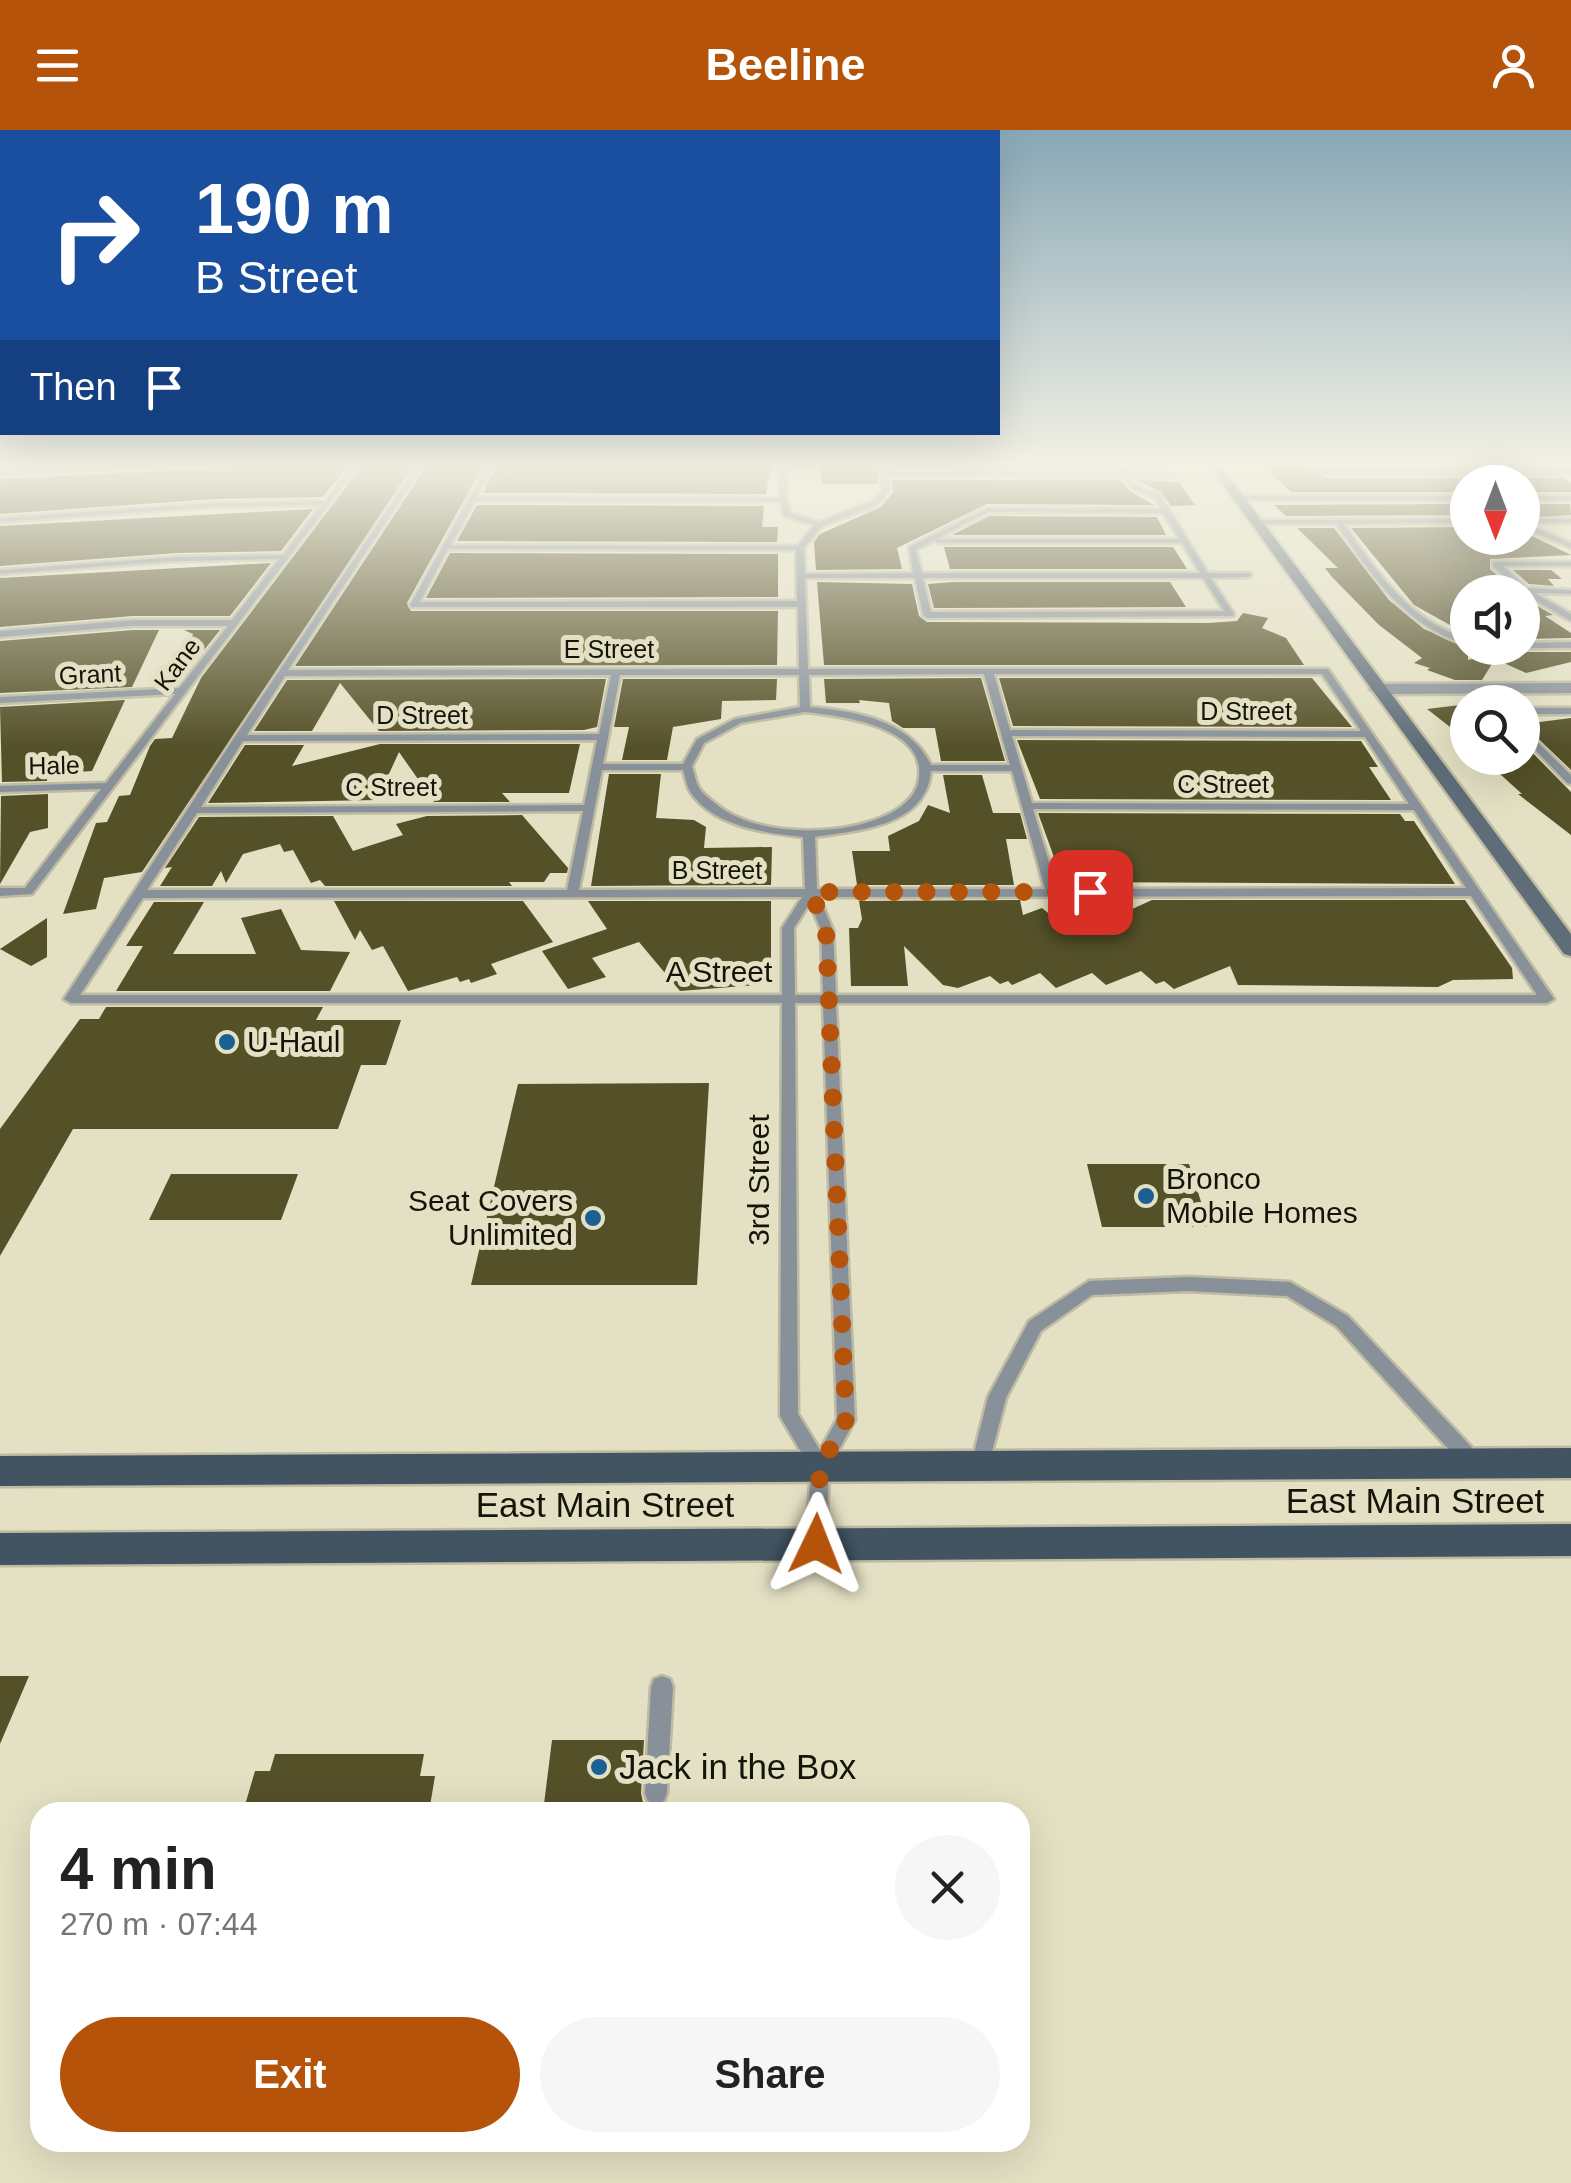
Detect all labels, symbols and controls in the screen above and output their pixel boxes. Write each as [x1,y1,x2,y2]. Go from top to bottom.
icon: menu [30,38,85,93]
icon: person [1486,38,1541,93]
text: Beeline [705,39,866,90]
icon: right [30,170,160,300]
text: 190 m [195,170,393,248]
text: B Street [195,252,358,303]
icon: arrive [137,360,192,415]
text: Then [30,366,117,408]
north arrow [1450,465,1540,555]
map controls [1450,465,1540,775]
button: sound [1450,575,1540,665]
street label: Kane [148,632,206,696]
street label: E Street [564,635,654,663]
street label: Grant [58,658,122,690]
button: search [1450,685,1540,775]
street label: D Street [1200,697,1292,725]
street label: D Street [376,701,468,729]
street label: Hale [28,751,80,779]
street label: C Street [1177,770,1269,798]
street label: C Street [345,773,437,801]
pin [1048,850,1133,935]
street label: B Street [672,856,762,884]
icon: arrive [1063,865,1118,920]
street label: A Street [666,955,773,988]
place label: U-Haul [247,1025,340,1058]
marker: U-Haul [216,1031,238,1053]
street label: 3rd Street [742,1113,775,1246]
place label: Bronco Mobile Homes [1166,1162,1358,1229]
place label: Seat Covers Unlimited [408,1184,573,1251]
marker: Bronco Mobile Homes [1135,1185,1157,1207]
marker: Seat Covers Unlimited [582,1207,604,1229]
street label: East Main Street [1286,1481,1545,1520]
street label: East Main Street [476,1485,735,1524]
position arrow [764,1492,868,1596]
place label: Jack in the Box [619,1747,857,1786]
marker: Jack in the Box [588,1756,610,1778]
text: 4 min [60,1835,217,1902]
button: close [895,1835,1000,1940]
text: 270 m · 07:44 [60,1906,257,1942]
button: Exit [60,2017,520,2132]
button: Share [540,2017,1000,2132]

